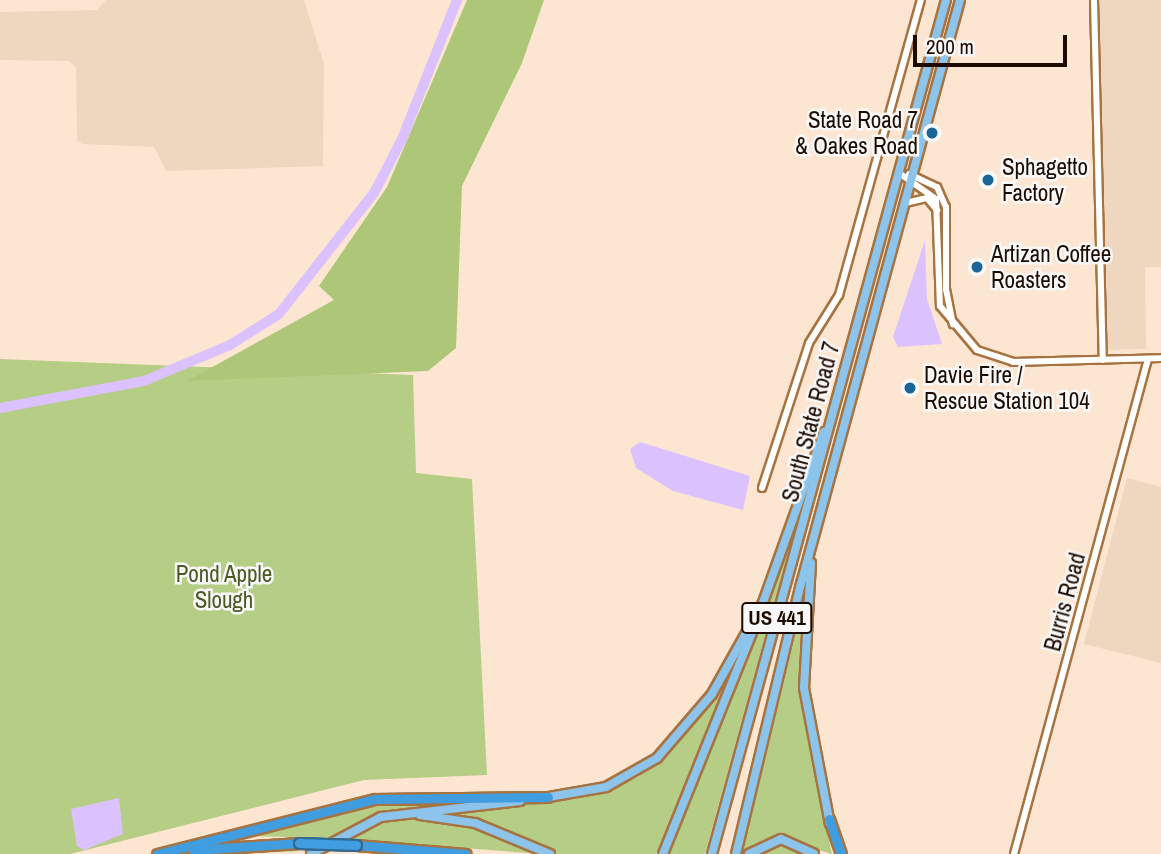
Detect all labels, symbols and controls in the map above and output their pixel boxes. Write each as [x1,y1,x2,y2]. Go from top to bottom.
scale bar [916,21,1070,65]
text: 200 m [926,32,974,61]
place label: State Road 7 & Oakes Road [795,106,918,160]
marker: State Road 7 & Oakes Road [924,125,940,141]
place label: Sphagetto Factory [1002,153,1088,207]
marker: Sphagetto Factory [980,172,996,188]
place label: Artizan Coffee Roasters [991,240,1111,294]
marker: Artizan Coffee Roasters [969,259,985,275]
street label: South State Road 7 [776,339,846,505]
place label: Davie Fire / Rescue Station 104 [924,361,1090,415]
marker: Davie Fire / Rescue Station 104 [902,380,918,396]
street label: Burris Road [1039,550,1091,654]
park label: Pond Apple Slough [175,560,273,614]
road number: US 441 [740,600,814,636]

